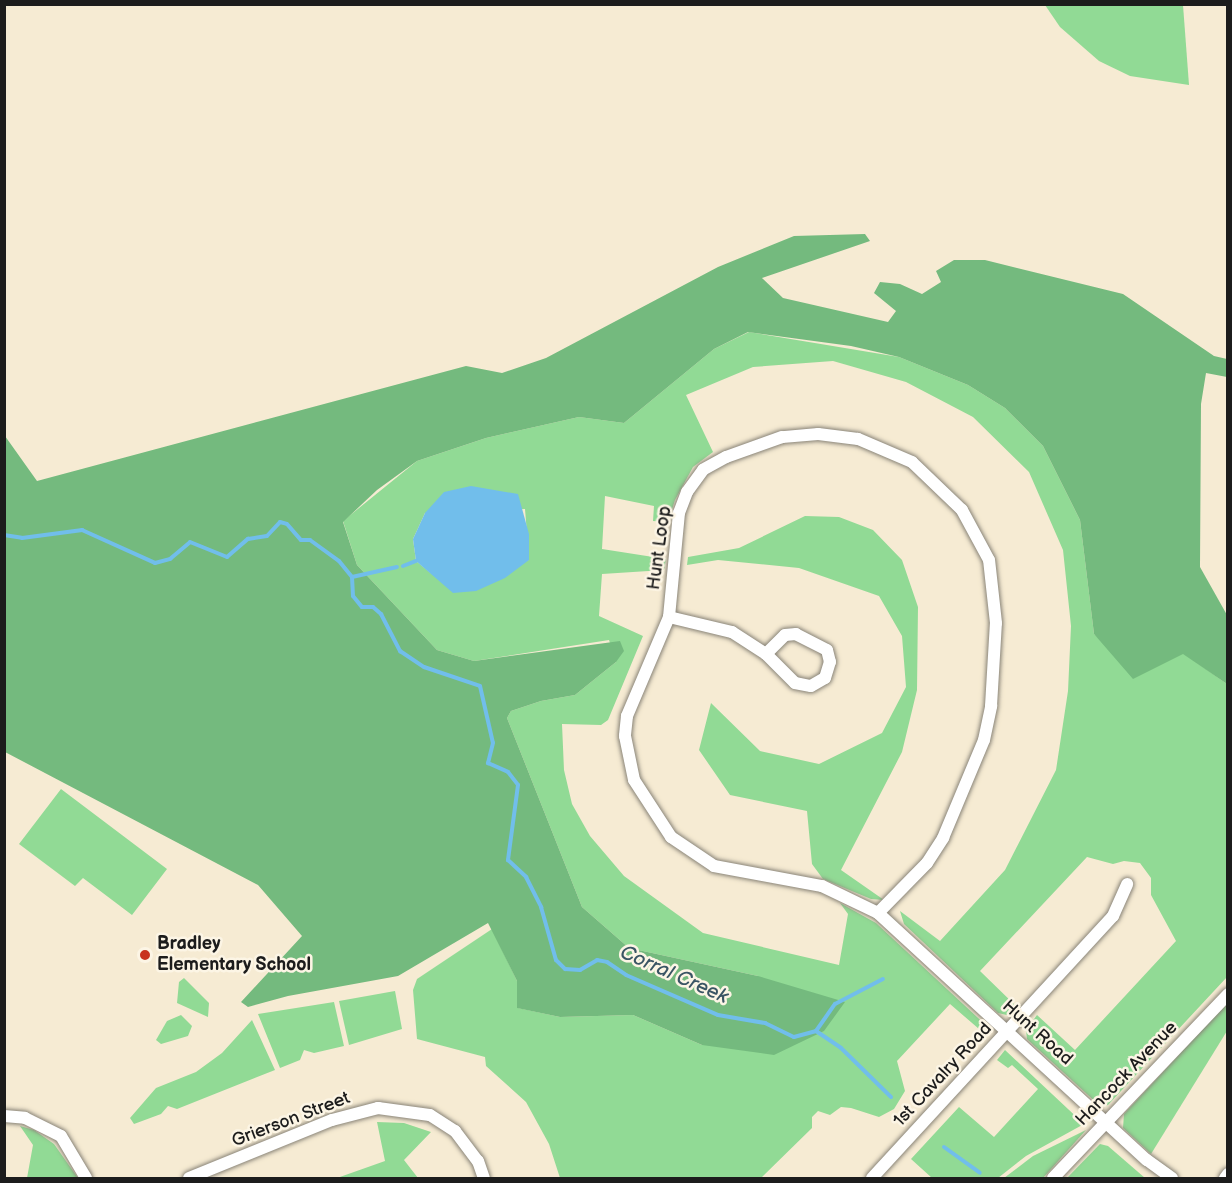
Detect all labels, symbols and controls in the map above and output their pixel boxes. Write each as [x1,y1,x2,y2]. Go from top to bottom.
street label: Hunt Loop [643,505,677,591]
place label: Bradley Elementary School [157,934,312,976]
water label: Corral Creek [616,940,732,1010]
marker: Bradley Elementary School [138,948,152,962]
street label: Hunt Road [997,996,1077,1070]
street label: Hancock Avenue [1072,1017,1182,1131]
street label: 1st Cavalry Road [889,1018,997,1132]
street label: Grierson Street [229,1088,353,1152]

